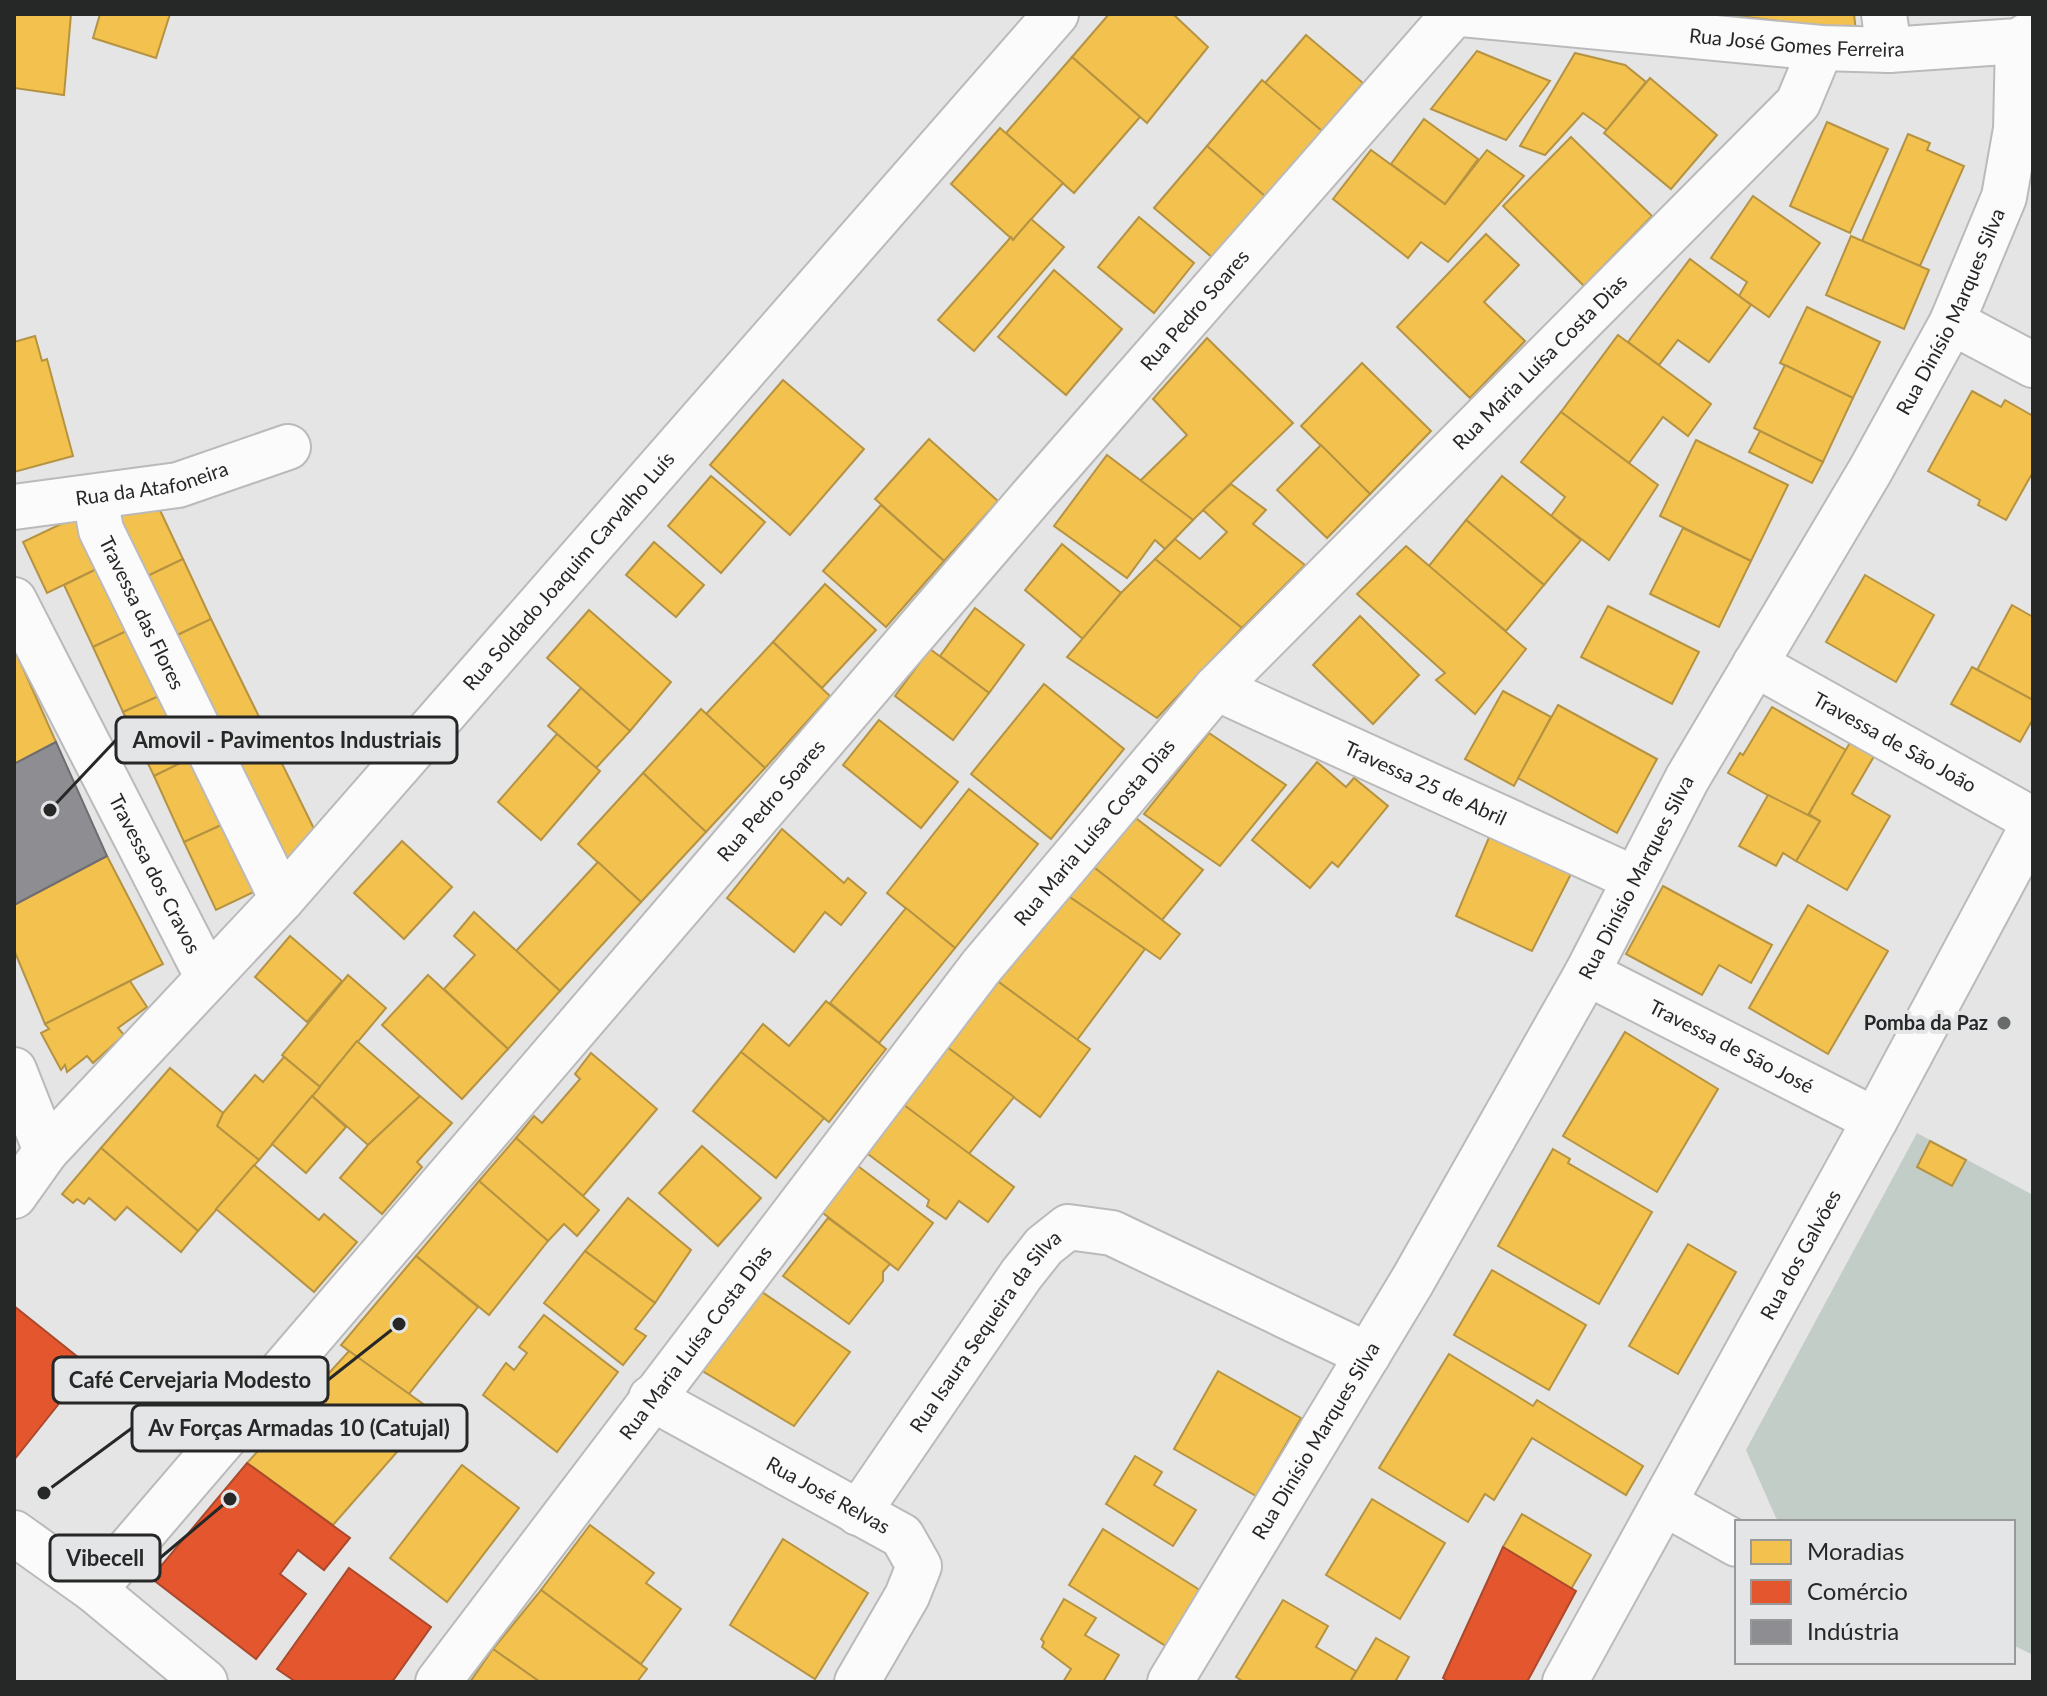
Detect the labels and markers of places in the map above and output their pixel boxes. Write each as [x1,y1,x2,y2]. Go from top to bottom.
callout: Amovil - Pavimentos Industriais [116,717,457,763]
place label: Pomba da Paz [1864,1010,1988,1034]
marker: Pomba da Paz [1995,1014,2013,1032]
callout: Café Cervejaria Modesto [53,1357,328,1403]
callout: Av Forças Armadas 10 (Catujal) [132,1405,467,1451]
callout: Vibecell [50,1535,160,1581]

